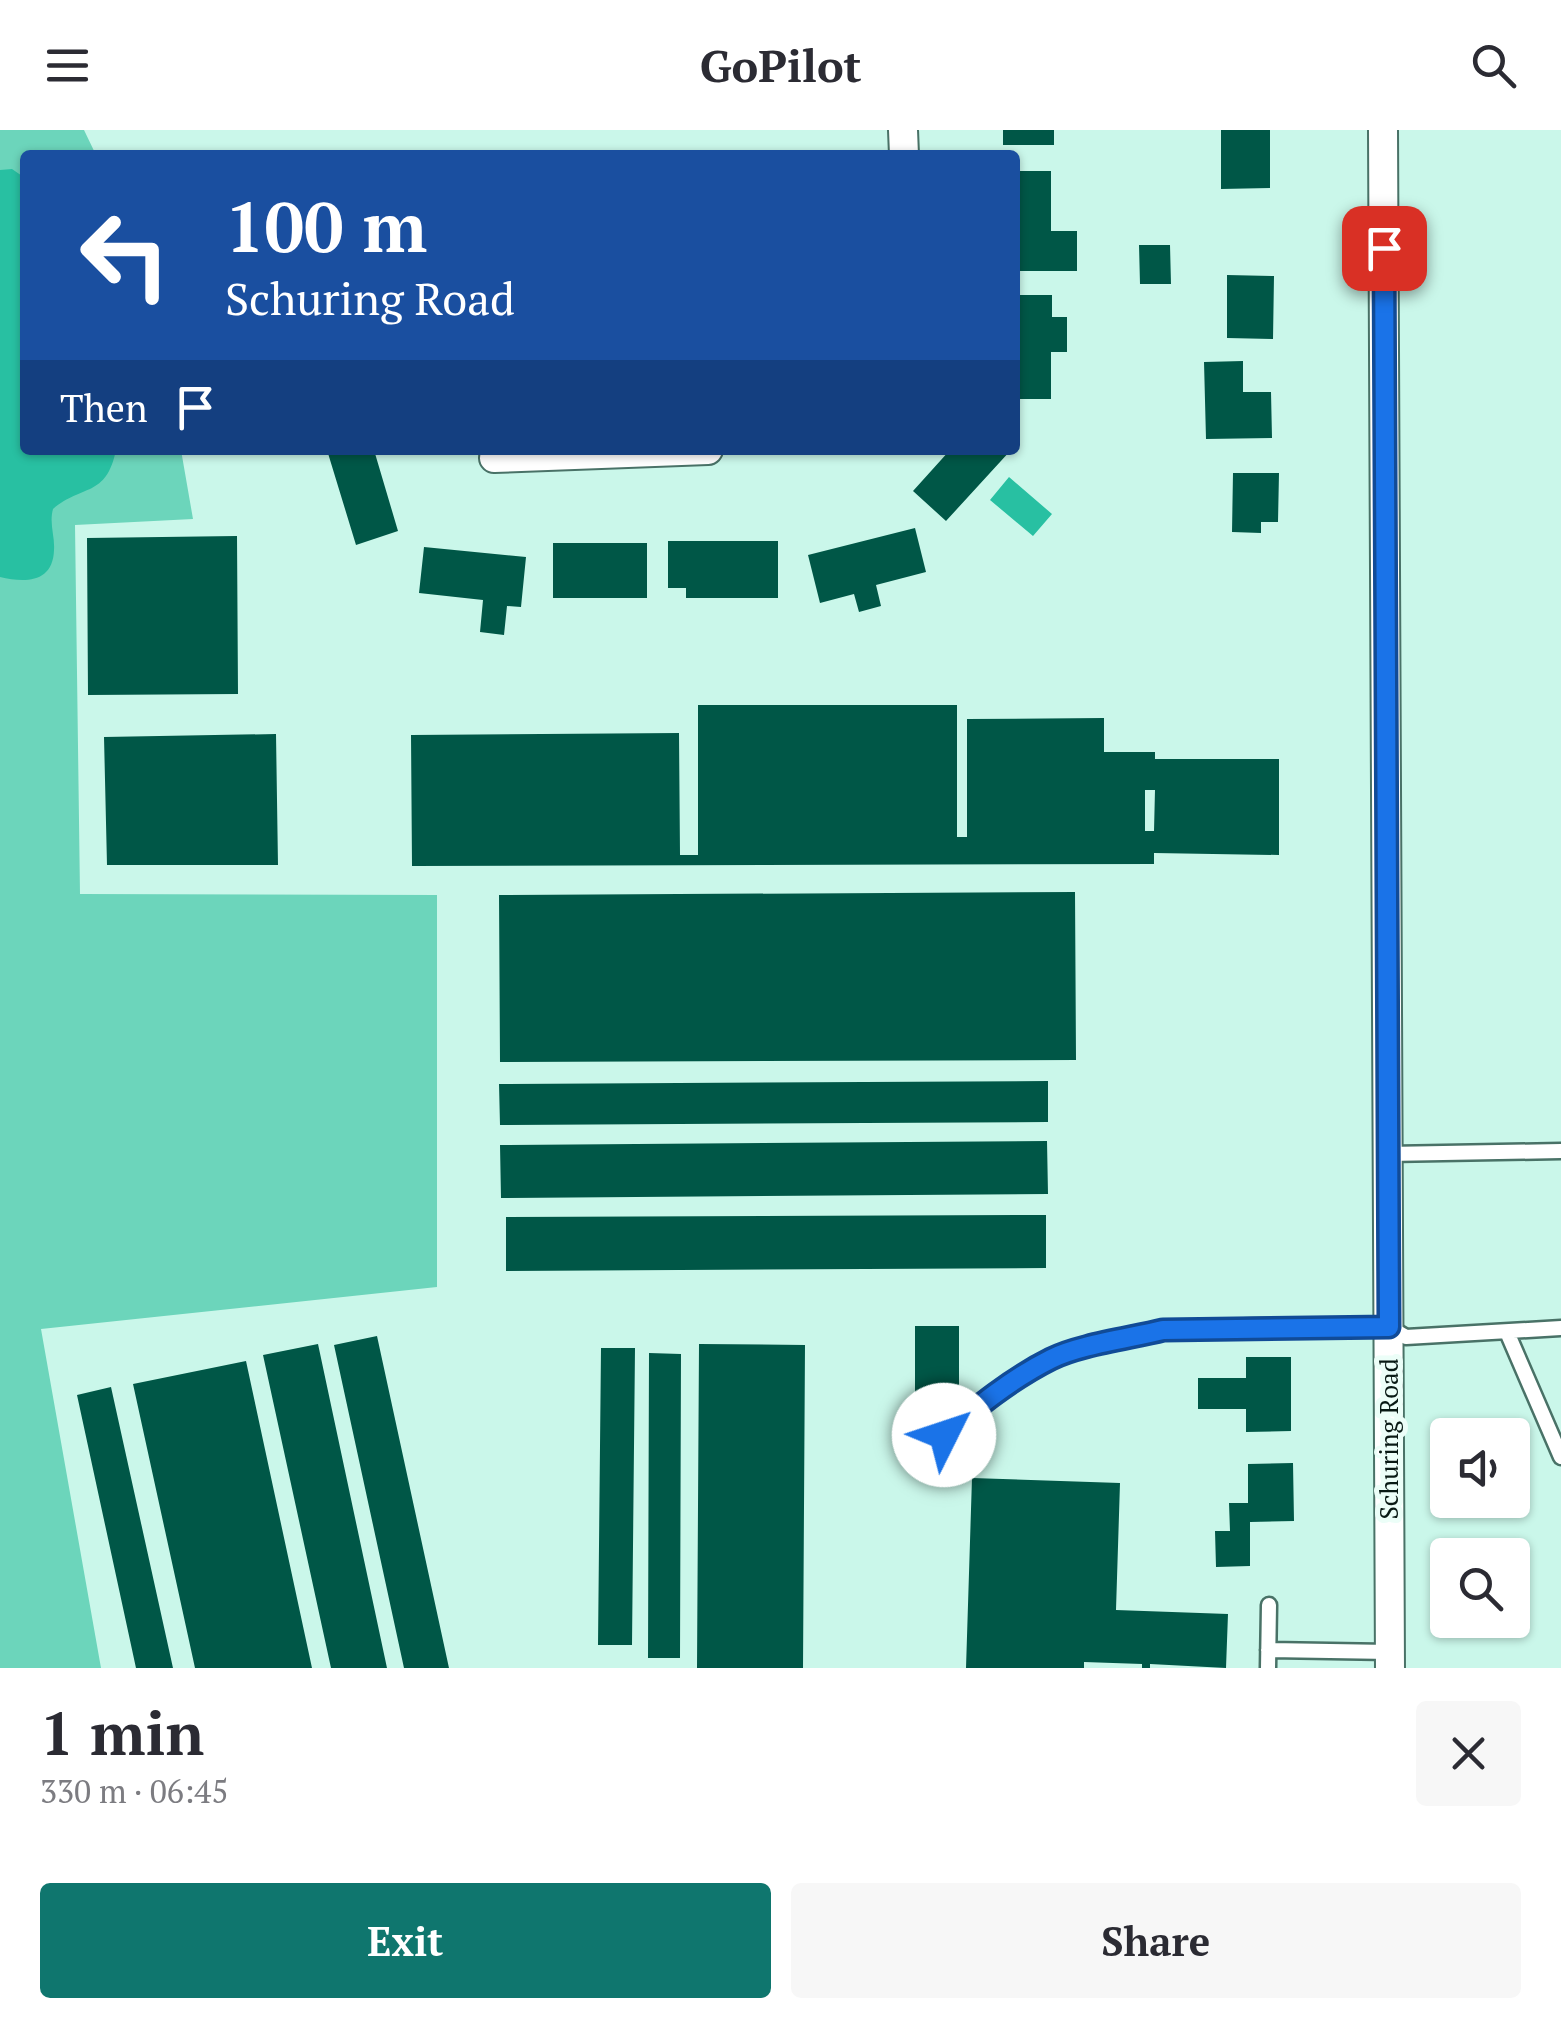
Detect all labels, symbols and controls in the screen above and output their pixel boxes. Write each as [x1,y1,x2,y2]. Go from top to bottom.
text: GoPilot [700,35,861,95]
icon: menu [40,38,95,93]
icon: search [1466,38,1521,93]
text: 100 m [225,179,427,272]
icon: left [60,190,190,320]
pin [1342,206,1427,291]
icon: arrive [1357,221,1412,276]
text: Schuring Road [225,268,515,328]
icon: arrive [168,380,223,435]
text: Then [60,383,148,433]
street label: Schuring Road [1372,1358,1405,1520]
position arrow [892,1383,996,1487]
map controls [1430,1418,1530,1638]
button: sound [1430,1418,1530,1518]
button: search [1430,1538,1530,1638]
text: 1 min [40,1693,204,1772]
button: close [1416,1701,1521,1806]
text: 330 m · 06:45 [40,1770,228,1812]
button: Exit [40,1883,771,1998]
button: Share [791,1883,1521,1998]

